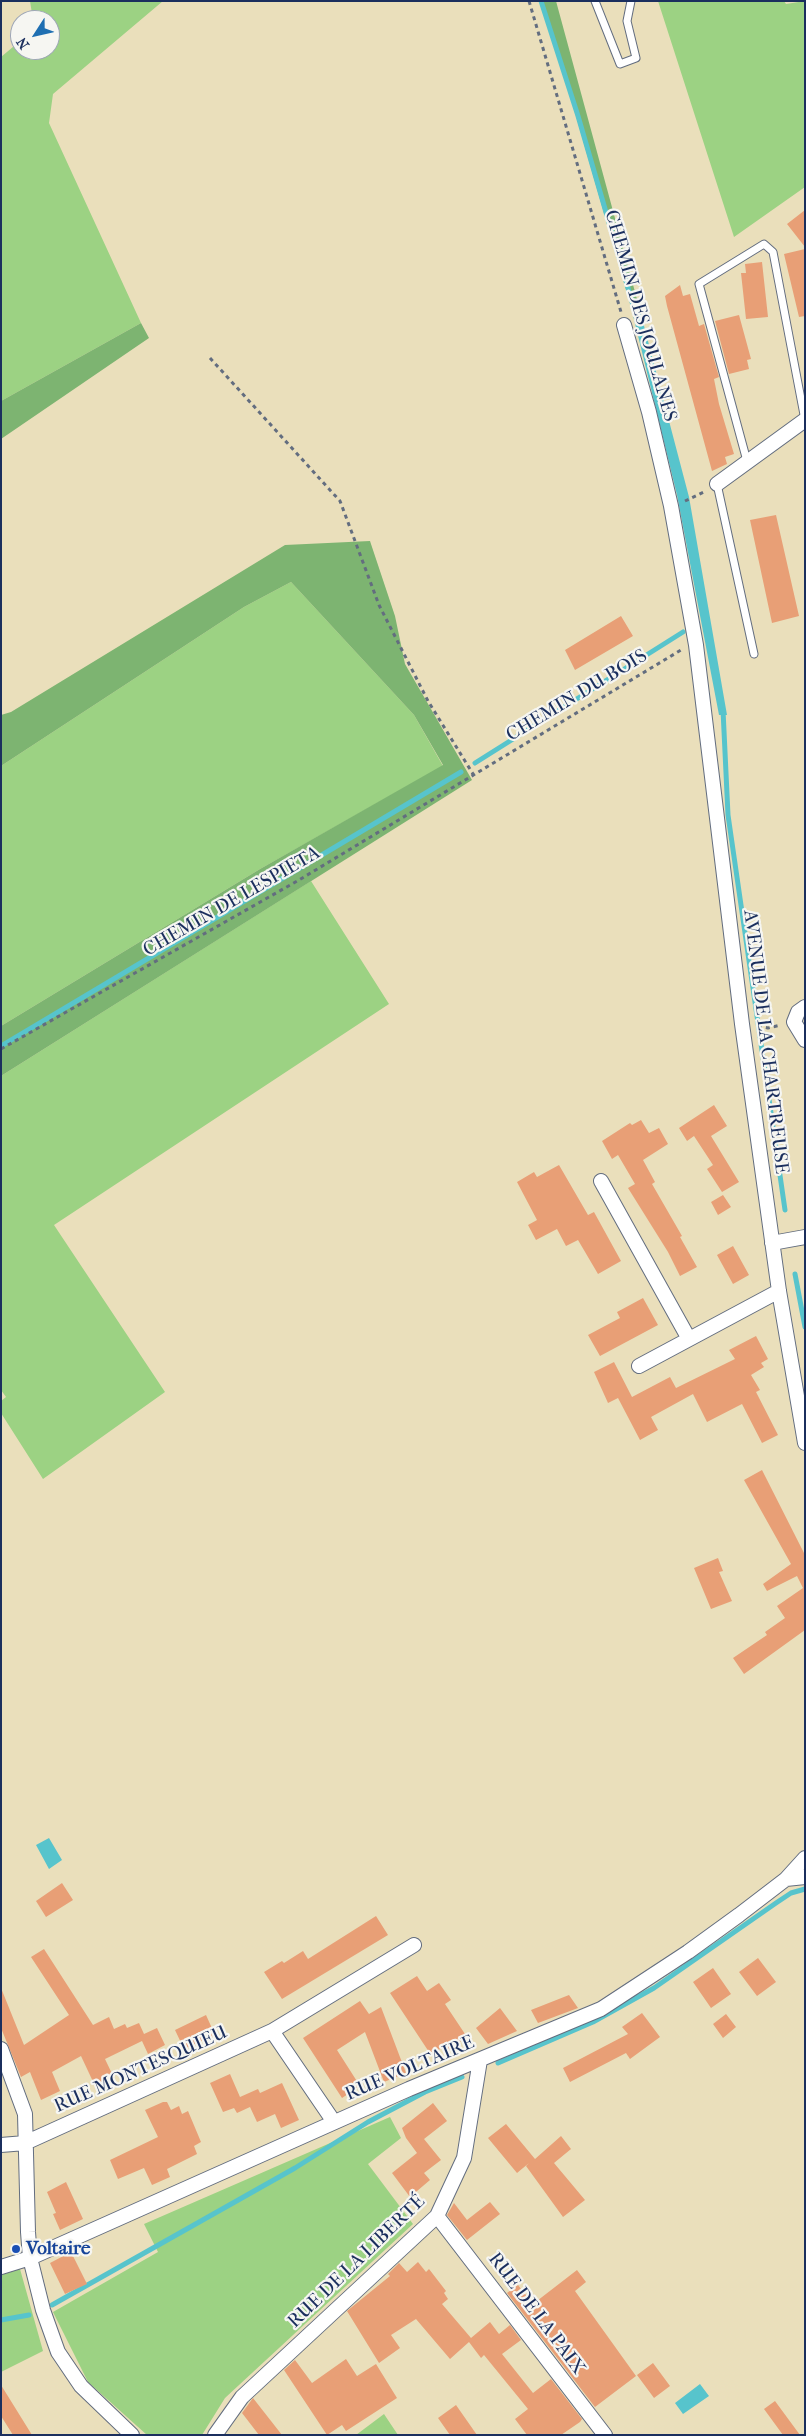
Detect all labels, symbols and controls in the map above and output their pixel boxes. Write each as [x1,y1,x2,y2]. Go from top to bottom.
north arrow [10,10,60,60]
text: N [13,34,33,53]
street label: CHEMIN DES JOULANES [599,208,681,424]
street label: CHEMIN DU BOIS [502,645,652,747]
street label: CHEMIN DE LESPIETA [139,842,325,962]
street label: AVENUE DE LA CHARTREUSE [737,909,793,1175]
street label: RUE MONTESQUIEU [51,2022,231,2118]
street label: RUE VOLTAIRE [342,2031,478,2107]
street label: RUE DE LA LIBERTÉ [284,2191,430,2333]
place label: Voltaire [26,2238,90,2260]
marker: Voltaire [10,2243,22,2255]
street label: RUE DE LA PAIX [483,2248,589,2380]

